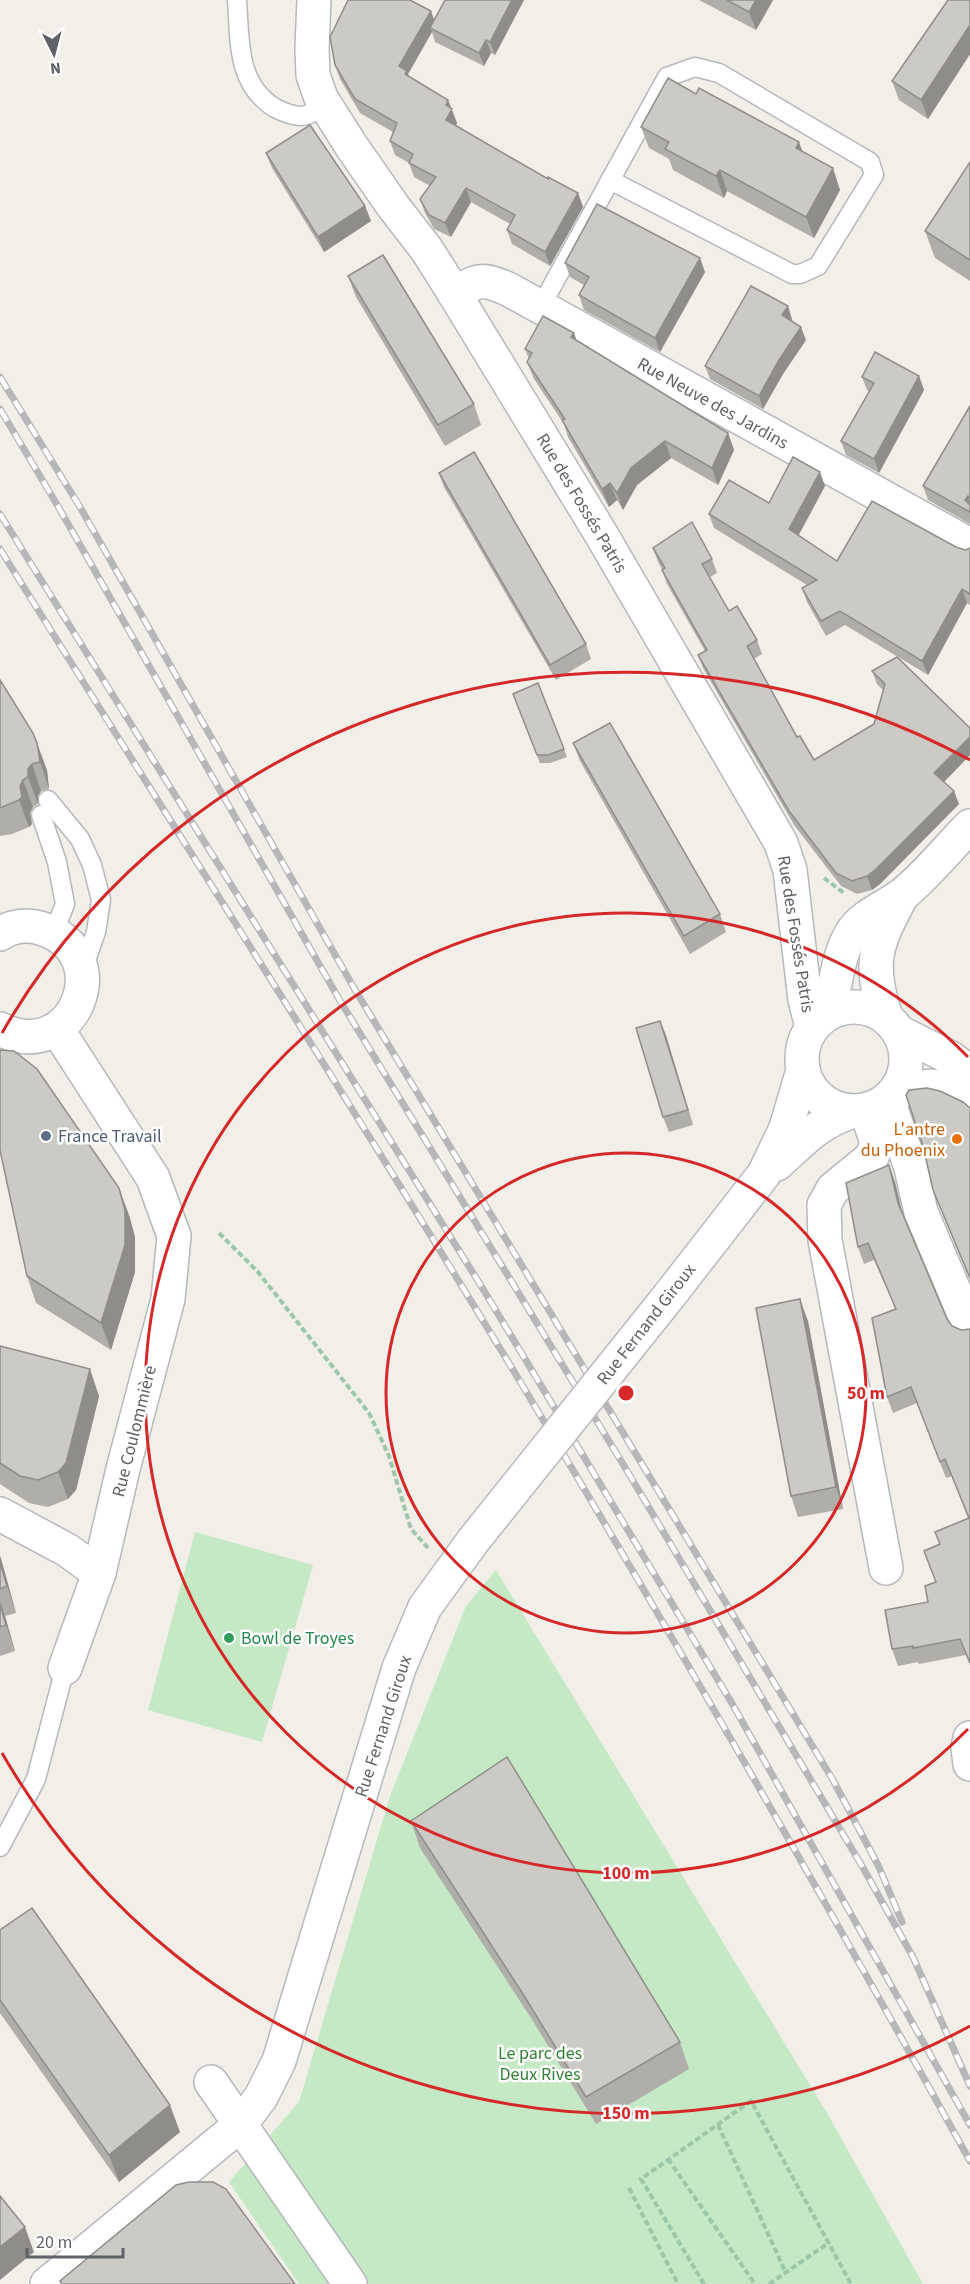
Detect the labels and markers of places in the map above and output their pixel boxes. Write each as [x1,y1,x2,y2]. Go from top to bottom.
place label: L'antre du Phoenix [861,1117,945,1163]
place label: France Travail [58,1124,161,1149]
marker: France Travail [39,1129,53,1143]
marker: L'antre du Phoenix [950,1132,964,1146]
centre of rings [616,1383,636,1403]
place label: Bowl de Troyes [241,1626,354,1651]
marker: Bowl de Troyes [222,1631,236,1645]

